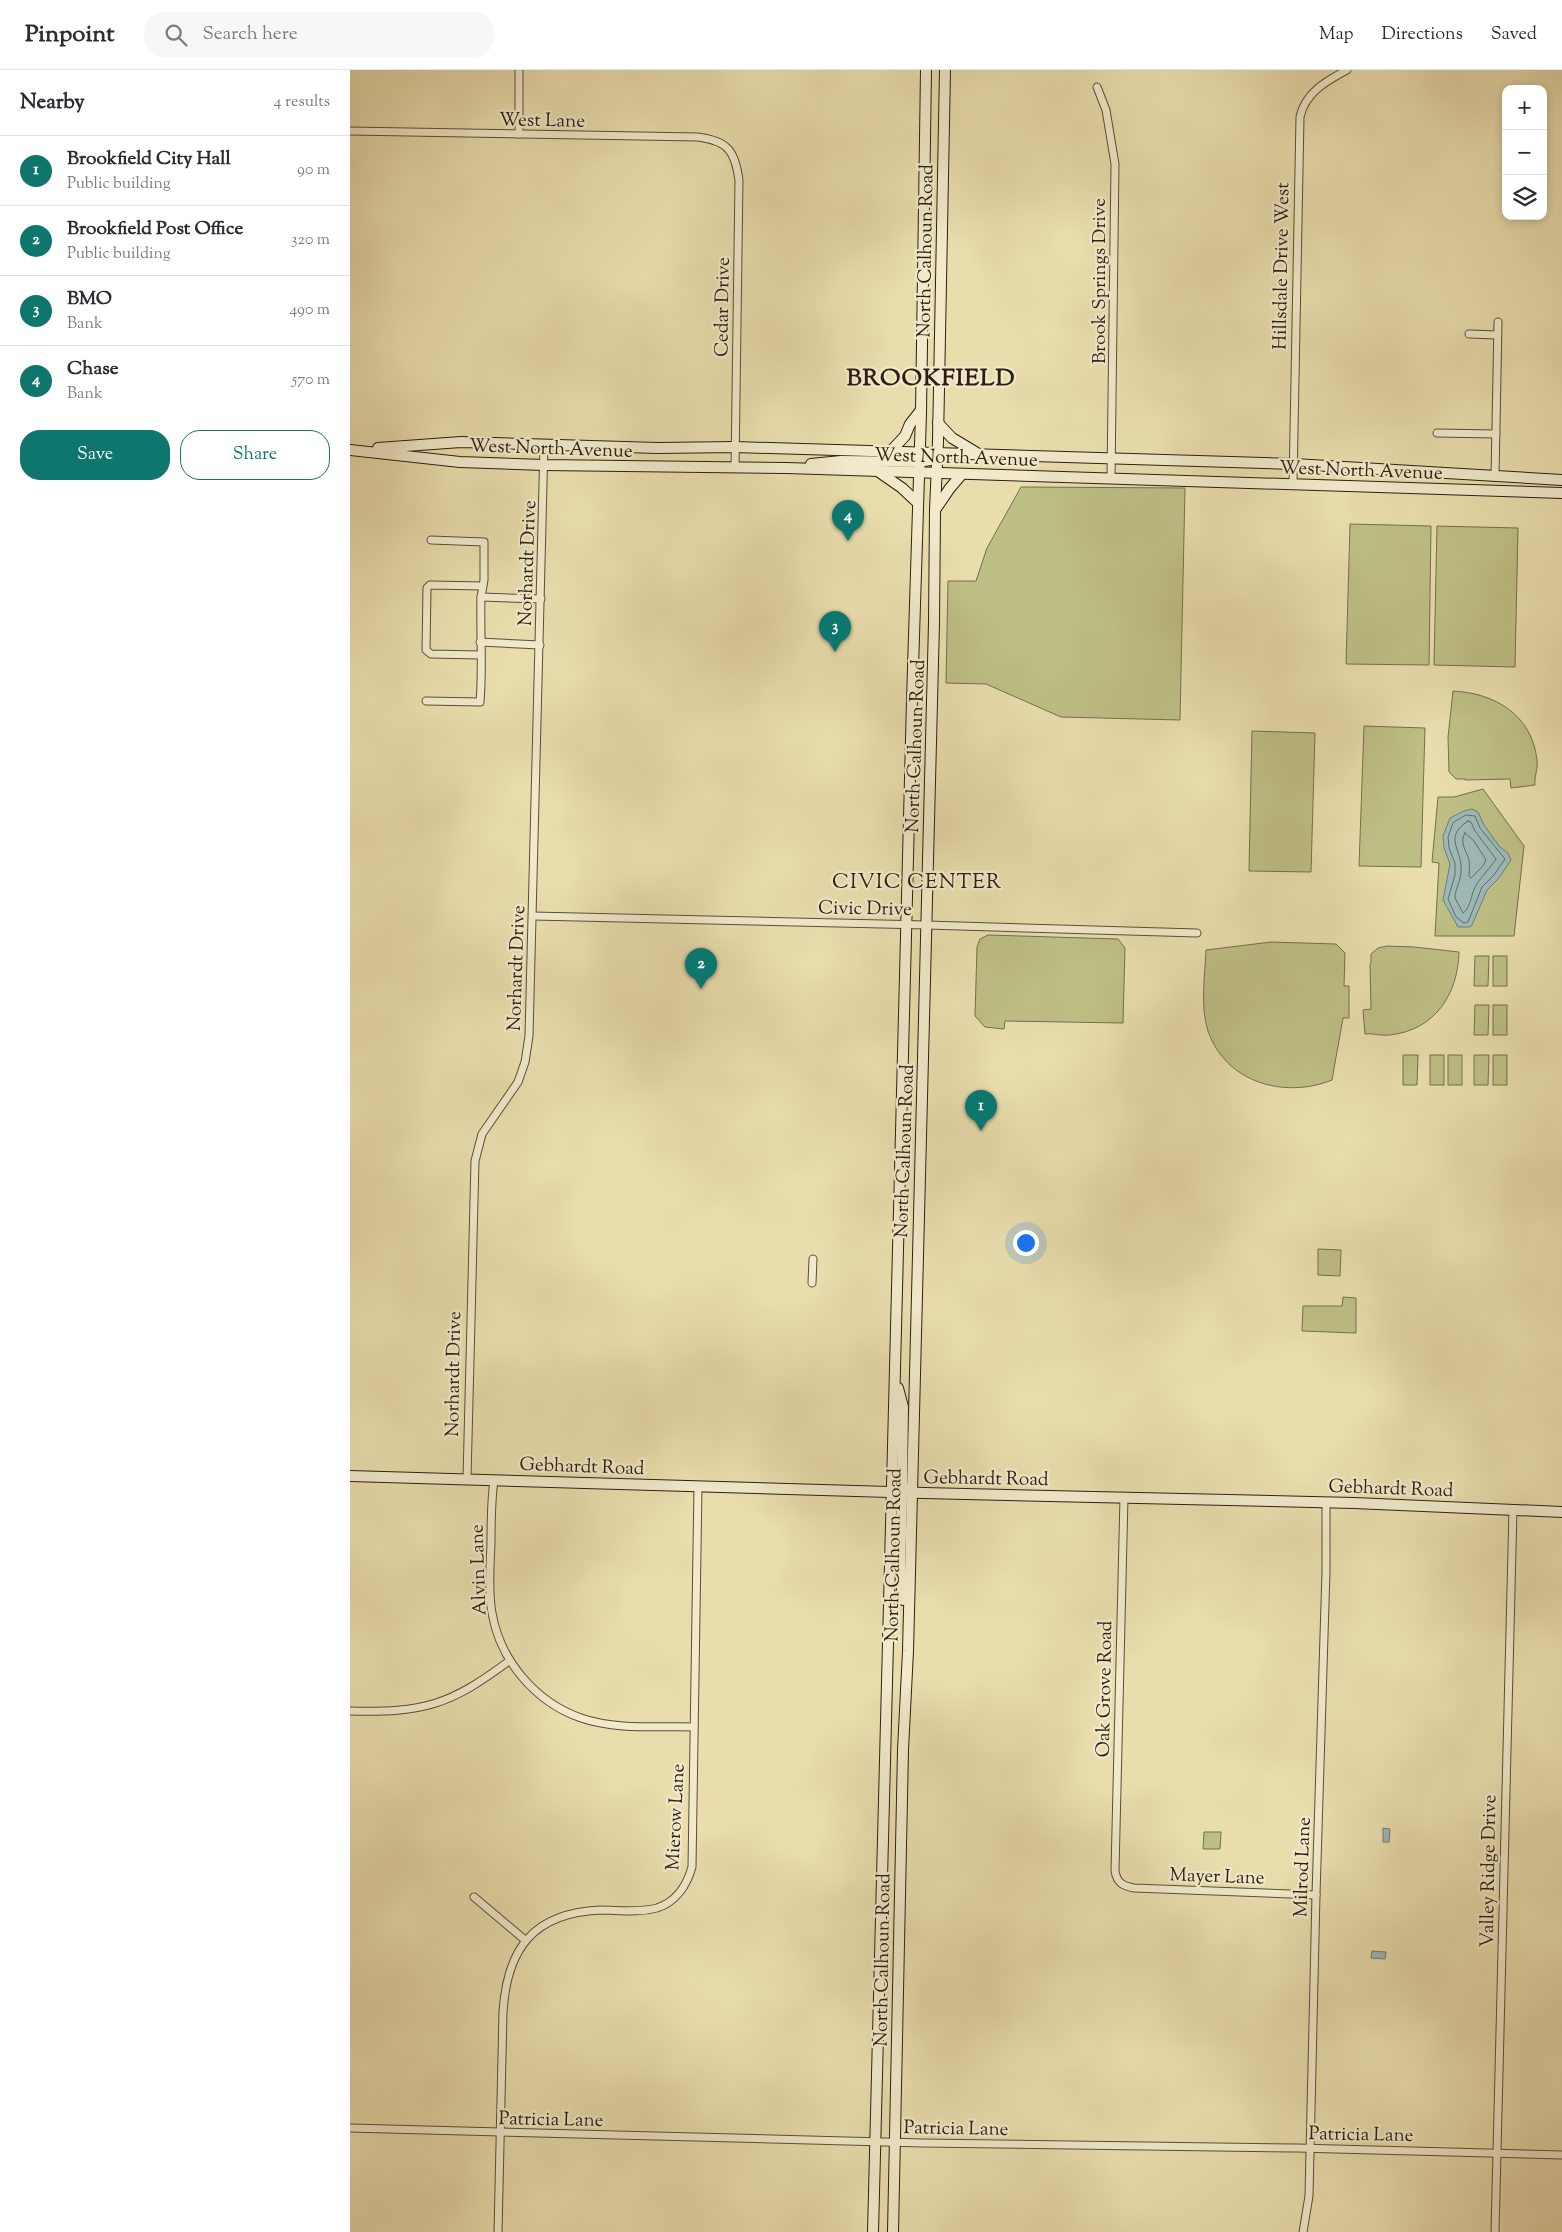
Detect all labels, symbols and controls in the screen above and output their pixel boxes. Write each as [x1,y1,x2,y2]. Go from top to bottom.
search box [144,12,494,57]
text: Pinpoint [25,18,114,52]
icon: search [162,21,190,49]
text: Search here [202,21,298,48]
text: Map [1319,22,1354,48]
text: Directions [1382,22,1463,48]
text: Saved [1491,22,1537,48]
map controls [1502,85,1547,220]
button: + [1502,85,1547,130]
text: Nearby [20,88,85,118]
text: 4 results [274,91,330,114]
street label: West Lane [499,107,585,136]
button: − [1502,130,1547,175]
text: Brookfield City Hall [67,146,231,173]
text: 1 [33,159,39,182]
text: 90 m [297,159,330,182]
street label: North Calhoun Road [911,164,942,338]
text: Public building [67,173,171,196]
button: layers [1502,175,1547,220]
street label: Hillsdale Drive West [1268,181,1297,350]
street label: Brook Springs Drive [1087,198,1114,364]
text: Brookfield Post Office [67,216,243,243]
text: 2 [32,229,40,252]
text: 320 m [291,229,330,252]
text: Public building [67,243,171,266]
street label: Cedar Drive [709,257,738,357]
text: BMO [67,286,112,313]
text: 3 [33,299,39,322]
text: 490 m [289,299,330,322]
text: Bank [67,313,103,336]
text: Chase [67,356,119,383]
district label: BROOKFIELD [846,362,1016,396]
text: 4 [32,369,40,392]
text: 570 m [292,369,330,392]
text: Bank [67,383,103,406]
button: Save [20,430,170,480]
button: Share [180,430,330,480]
street label: West North Avenue [469,433,633,466]
street label: West North Avenue [874,442,1038,475]
street label: West North Avenue [1279,455,1443,488]
street label: Norhardt Drive [513,500,544,626]
pin: 4 [832,500,864,541]
pin: 3 [819,611,851,652]
street label: North Calhoun Road [900,659,933,833]
district label: CIVIC CENTER [832,868,1002,898]
street label: Civic Drive [818,895,912,924]
street label: Norhardt Drive [502,905,533,1031]
pin: 2 [685,948,717,989]
street label: North Calhoun Road [889,1064,922,1238]
pin: 1 [965,1090,997,1131]
your location [1013,1230,1039,1256]
street label: Norhardt Drive [440,1311,469,1437]
street label: Gebhardt Road [519,1452,645,1483]
street label: Gebhardt Road [923,1465,1049,1494]
street label: North Calhoun Road [879,1468,910,1642]
street label: Gebhardt Road [1328,1474,1454,1505]
street label: Alvin Lane [464,1524,495,1616]
street label: Oak Grove Road [1091,1620,1120,1758]
street label: Mierow Lane [660,1763,693,1871]
street label: Valley Ridge Drive [1475,1794,1504,1948]
street label: Milrod Lane [1288,1816,1319,1918]
street label: Mayer Lane [1169,1862,1265,1893]
street label: North Calhoun Road [868,1873,899,2047]
street label: Patricia Lane [498,2106,604,2135]
street label: Patricia Lane [903,2115,1009,2144]
street label: Patricia Lane [1308,2121,1414,2150]

